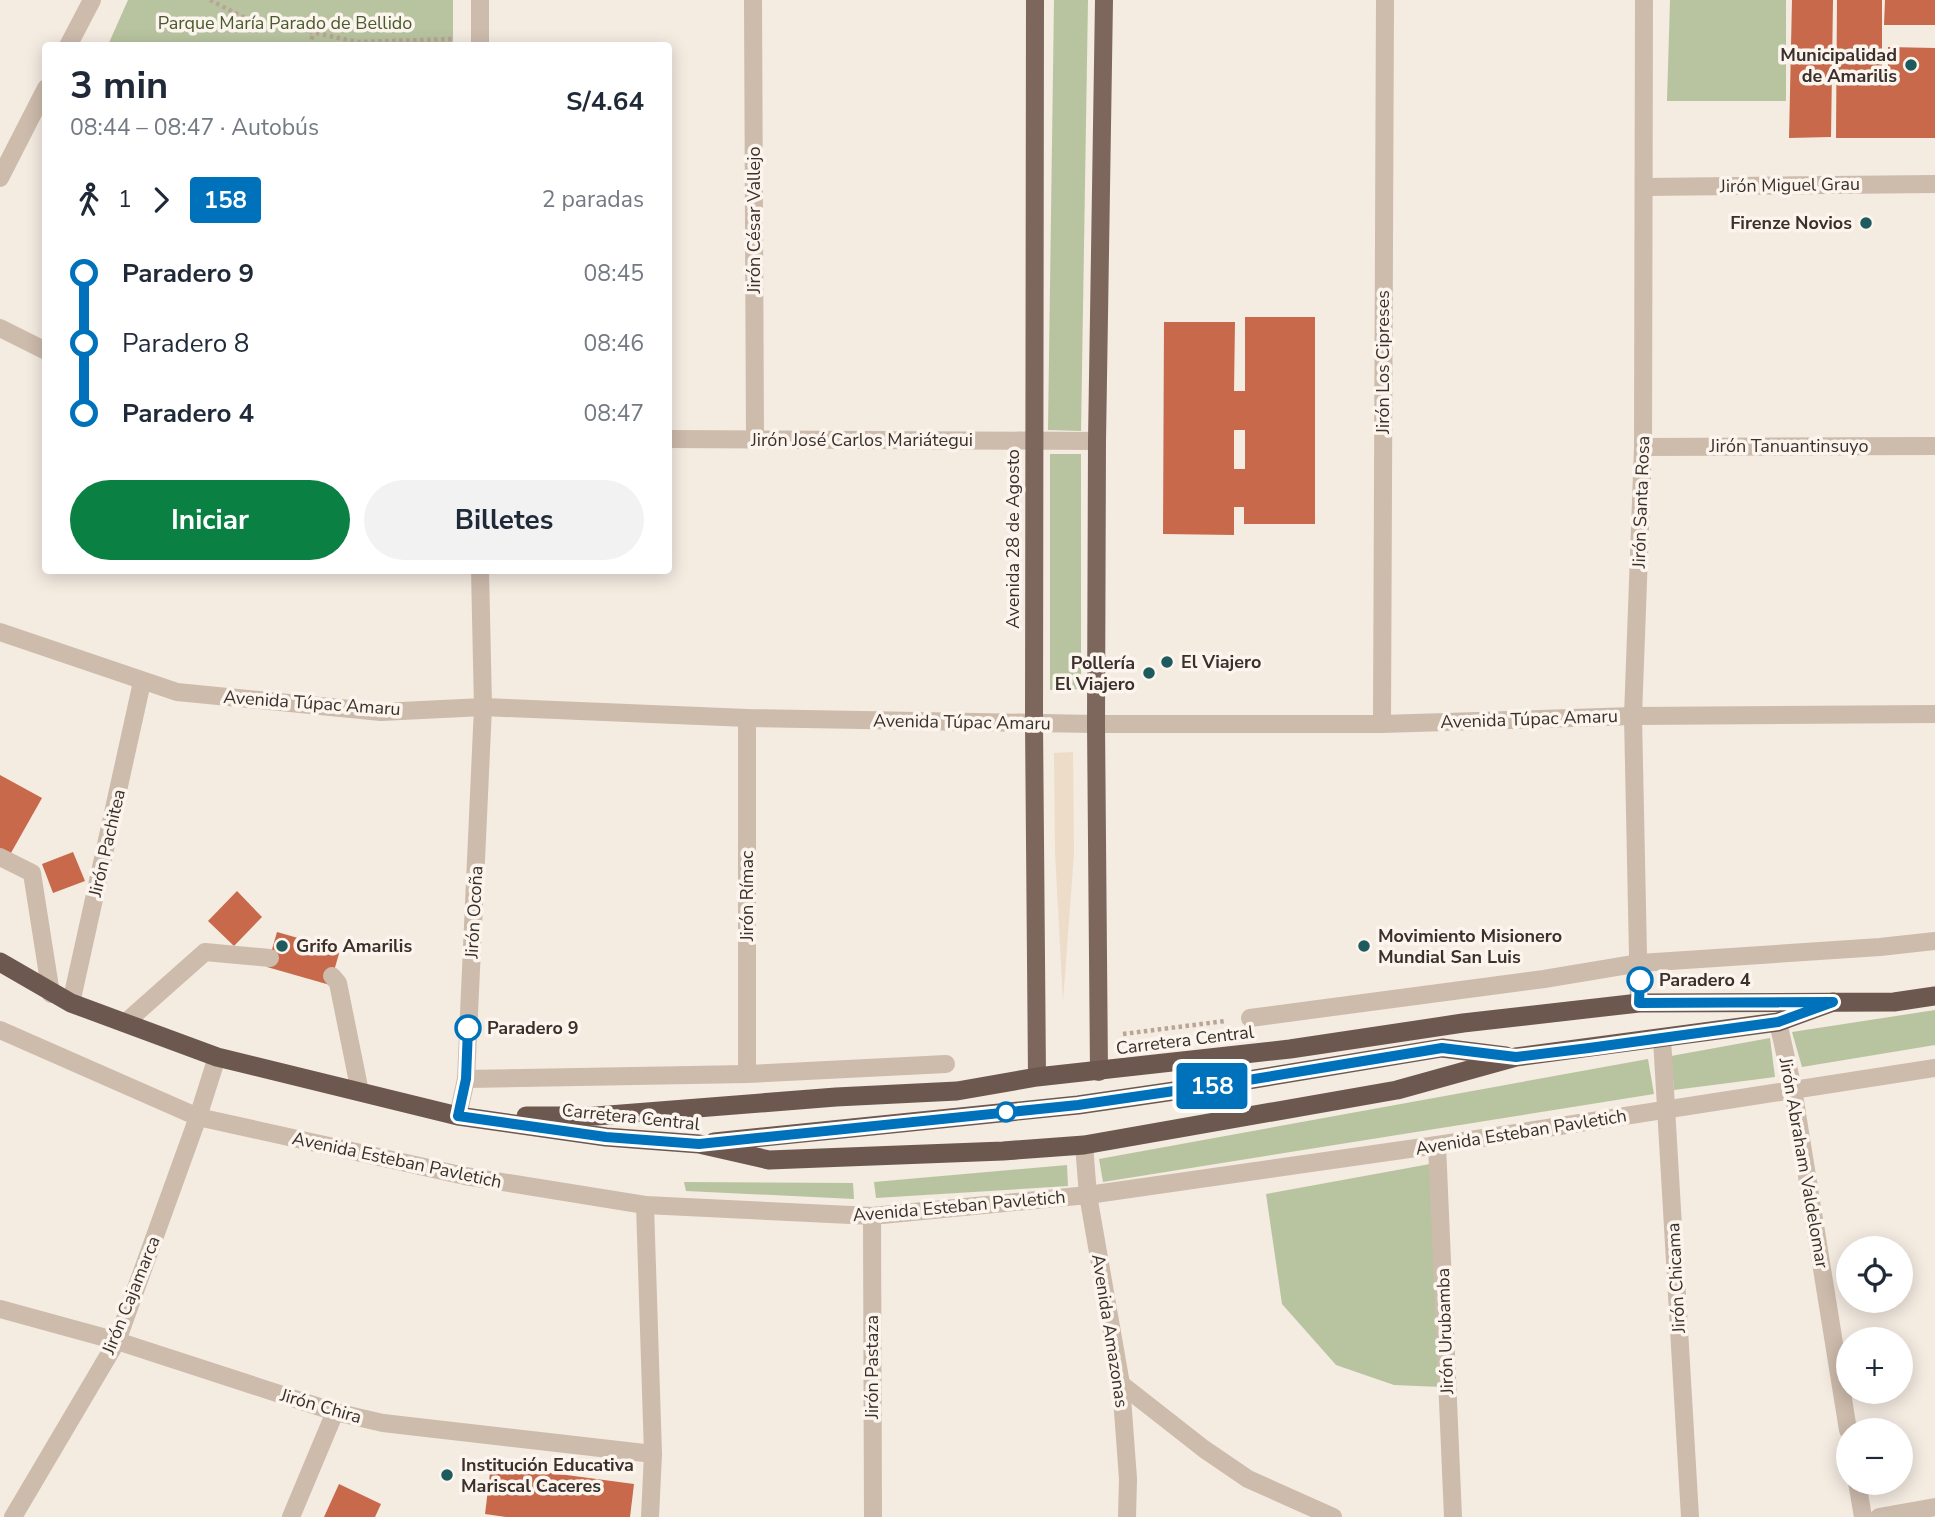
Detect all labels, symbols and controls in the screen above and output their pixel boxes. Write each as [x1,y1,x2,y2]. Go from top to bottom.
park label: Parque María Parado de Bellido [158,11,412,35]
place label: Municipalidad de Amarilis [1780,43,1897,88]
marker: Municipalidad de Amarilis [1903,57,1919,73]
text: 3 min [70,60,168,111]
text: S/4.64 [566,84,644,119]
text: 08:44 – 08:47 · Autobús [70,112,319,143]
street label: Jirón César Vallejo [742,147,766,294]
street label: Jirón Miguel Grau [1719,172,1860,198]
icon: walk [70,181,108,219]
icon: forward [142,181,180,219]
text: 1 [118,184,132,215]
text: 158 [204,184,247,216]
text: 2 paradas [542,184,644,215]
place label: Firenze Novios [1730,211,1852,235]
marker: Firenze Novios [1858,215,1874,231]
text: Paradero 9 [122,256,254,291]
text: 08:45 [584,258,644,289]
street label: Jirón Los Cipreses [1371,290,1395,435]
text: Paradero 8 [122,326,249,361]
text: 08:46 [584,328,644,359]
text: Paradero 4 [122,396,254,431]
text: 08:47 [584,398,644,429]
street label: Jirón José Carlos Mariátegui [750,428,973,452]
street label: Jirón Tanuantinsuyo [1709,434,1868,458]
street label: Jirón Santa Rosa [1627,435,1655,570]
street label: Avenida 28 de Agosto [1001,449,1025,629]
button: Iniciar [70,480,350,560]
button: Billetes [364,480,644,560]
place label: El Viajero [1181,650,1261,674]
place label: Pollería El Viajero [1055,651,1135,696]
marker: El Viajero [1159,654,1175,670]
marker: Pollería El Viajero [1141,665,1157,681]
street label: Avenida Túpac Amaru [223,685,401,721]
street label: Avenida Túpac Amaru [1440,704,1618,734]
street label: Avenida Túpac Amaru [873,708,1051,736]
street label: Jirón Pachitea [83,787,131,900]
street label: Jirón Rímac [735,851,759,942]
street label: Jirón Ocoña [460,865,488,960]
place label: Movimiento Misionero Mundial San Luis [1378,924,1562,969]
place label: Grifo Amarilis [296,934,412,958]
marker: Grifo Amarilis [274,938,290,954]
marker: Movimiento Misionero Mundial San Luis [1356,938,1372,954]
marker: Paradero 4 [1627,967,1653,993]
place label: Paradero 4 [1659,968,1751,992]
marker: Paradero 9 [455,1015,481,1041]
place label: Paradero 9 [487,1016,578,1040]
street label: Carretera Central [1115,1020,1256,1060]
street label: Jirón Abraham Valdelomar [1773,1055,1834,1271]
line badge: 158 [1172,1063,1252,1109]
text: 158 [1190,1070,1234,1102]
street label: Carretera Central [561,1098,702,1136]
unlabelled marker [996,1102,1016,1122]
street label: Avenida Esteban Pavletich [1414,1103,1628,1161]
street label: Avenida Esteban Pavletich [290,1126,504,1194]
street label: Avenida Esteban Pavletich [852,1185,1066,1227]
street label: Jirón Chicama [1661,1222,1691,1335]
street label: Jirón Cajamarca [96,1232,166,1359]
map controls [1836,1236,1913,1495]
button: locate [1836,1236,1913,1313]
street label: Avenida Amazonas [1086,1253,1134,1409]
street label: Jirón Urubamba [1431,1267,1459,1396]
street label: Jirón Pastaza [860,1315,884,1420]
button: + [1836,1327,1913,1404]
street label: Jirón Chira [277,1383,364,1429]
button: − [1836,1418,1913,1495]
place label: Institución Educativa Mariscal Caceres [461,1453,634,1498]
marker: Institución Educativa Mariscal Caceres [439,1467,455,1483]

